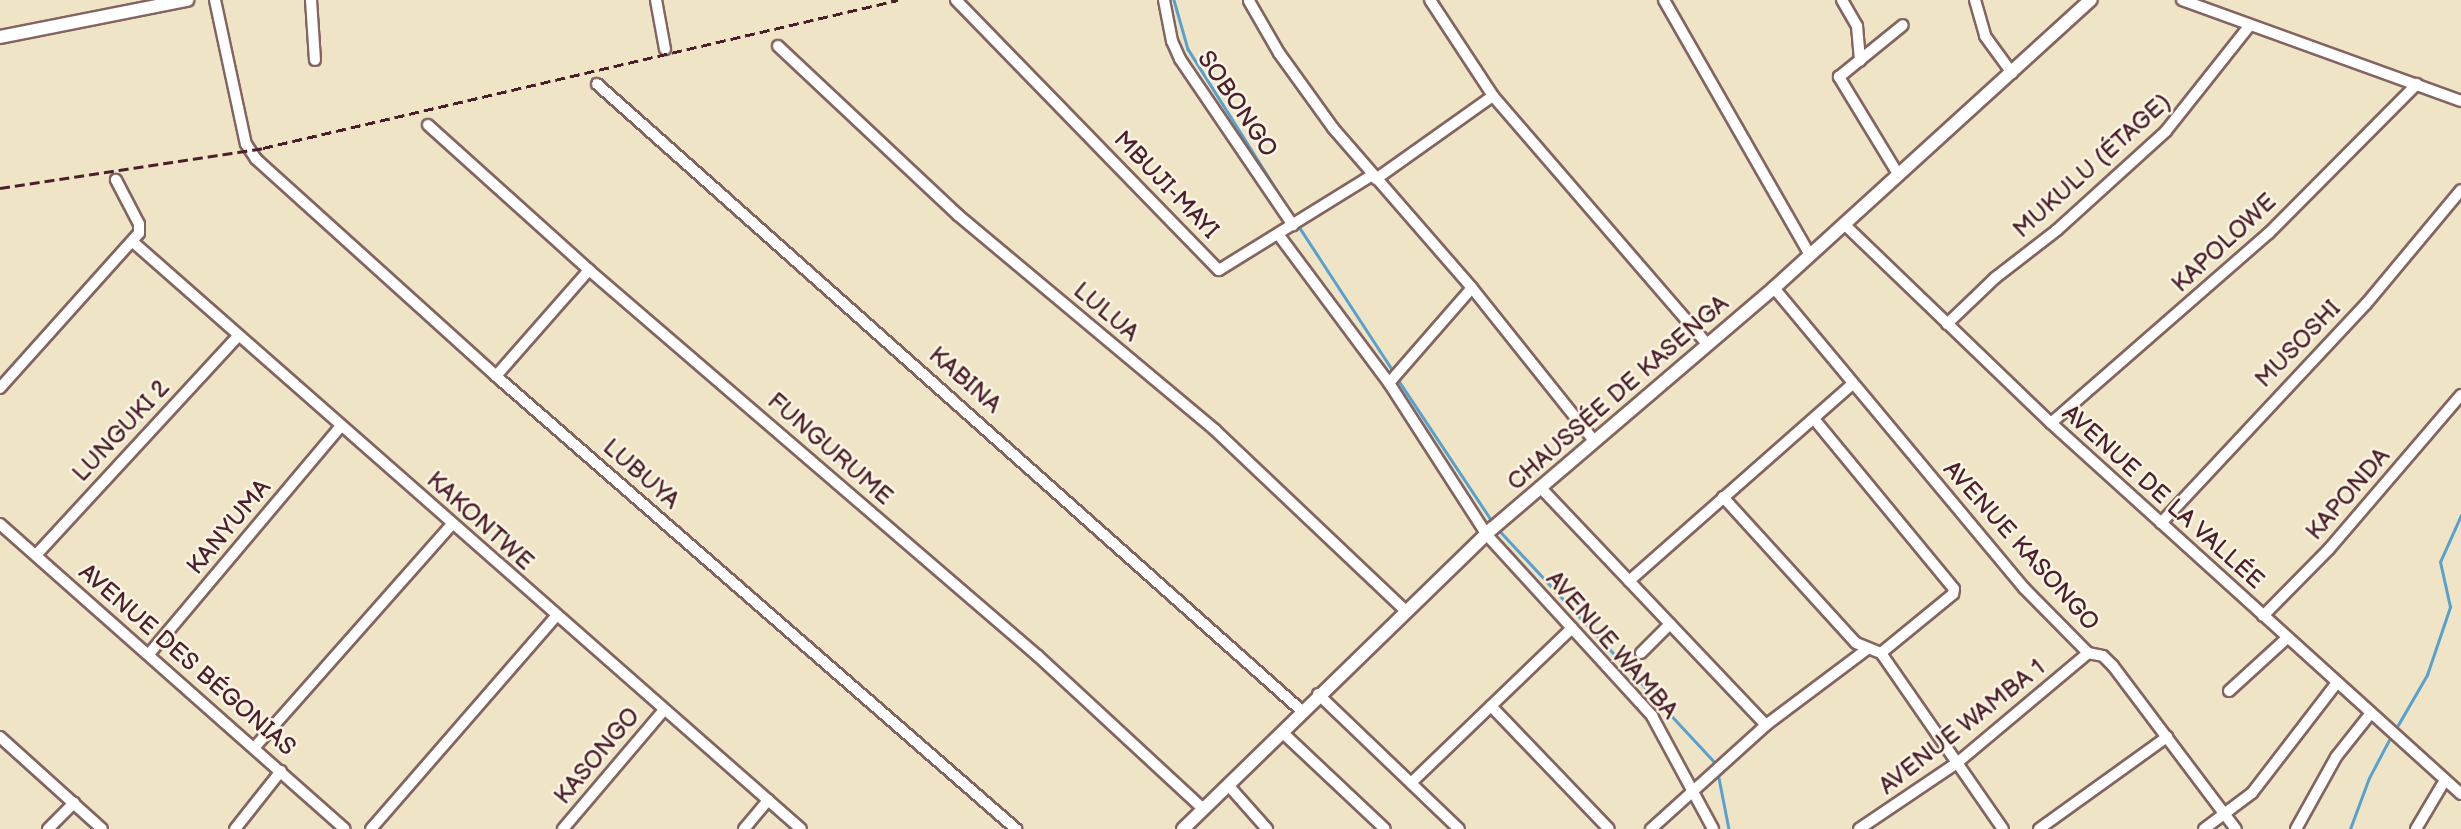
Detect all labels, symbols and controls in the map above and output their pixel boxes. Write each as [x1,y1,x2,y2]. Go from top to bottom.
street label: SOBONGO [1191,45,1283,163]
street label: MUKULU (ÉTAGE) [2007,88,2177,244]
street label: MBUJI-MAYI [1108,125,1224,245]
street label: KAPOLOWE [2166,187,2282,299]
street label: LULUA [1067,276,1145,348]
street label: CHAUSSÉE DE KASENGA [1502,289,1734,497]
street label: MUSOSHI [2249,294,2347,394]
street label: KABINA [923,341,1007,419]
street label: LUNGUKI 2 [67,374,175,488]
street label: FUNGURUME [761,387,899,511]
street label: AVENUE DE LA VALLÉE [2056,399,2270,595]
street label: LUBUYA [597,433,685,515]
street label: KAPONDA [2300,442,2396,546]
street label: AVENUE KASONGO [1937,455,2105,637]
street label: KAKONTWE [421,466,539,576]
street label: KANYUMA [181,474,277,580]
street label: AVENUE DES BÉGONIAS [73,558,301,762]
street label: AVENUE WAMBA [1540,565,1684,725]
street label: AVENUE WAMBA 1 [1873,653,2051,801]
street label: KASONGO [548,702,646,810]

